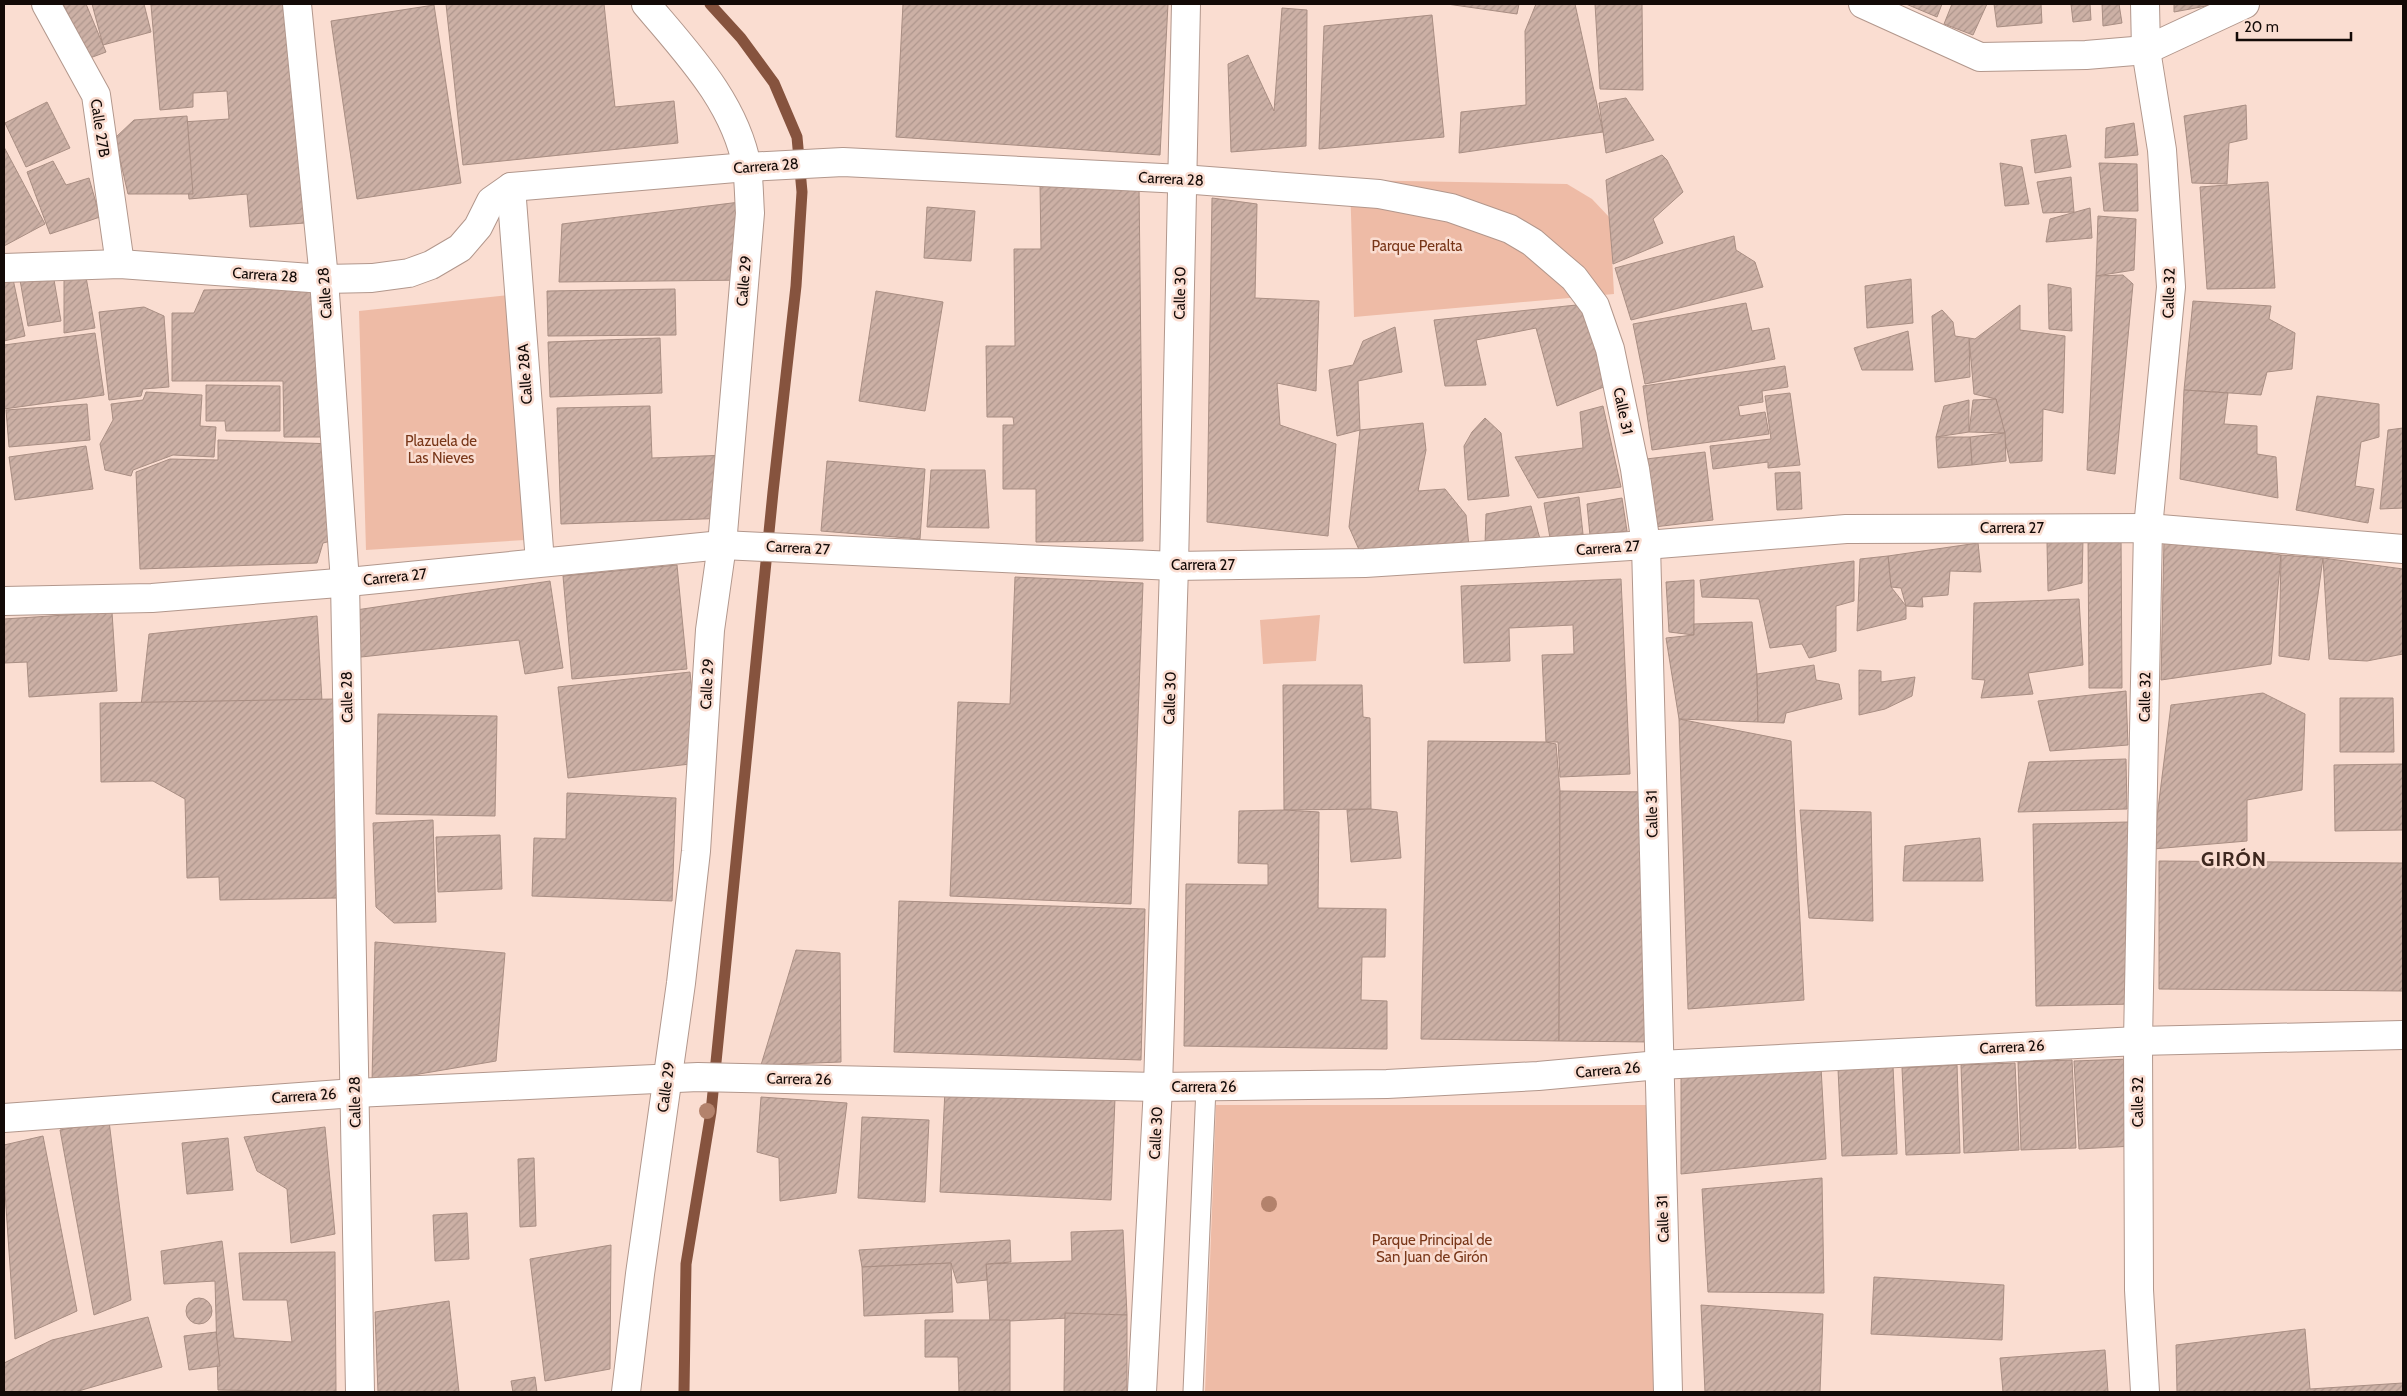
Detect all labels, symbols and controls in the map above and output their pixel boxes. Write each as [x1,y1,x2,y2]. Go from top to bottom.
scale bar [2237,10,2351,42]
text: 20 m [2244,18,2279,36]
street label: Calle 27B [87,98,113,159]
street label: Carrera 28 [733,155,799,177]
street label: Carrera 28 [1138,168,1204,190]
park label: Parque Peralta [1371,237,1463,255]
street label: Calle 29 [733,255,755,307]
street label: Carrera 28 [232,264,298,286]
street label: Calle 30 [1171,266,1189,320]
street label: Calle 28 [314,267,336,319]
street label: Calle 32 [2159,267,2179,319]
street label: Calle 28A [514,342,536,405]
street label: Calle 31 [1609,386,1637,436]
park label: Plazuela de Las Nieves [405,432,477,467]
street label: Carrera 27 [1980,519,2044,537]
street label: Carrera 27 [766,537,831,559]
street label: Carrera 27 [1575,537,1641,559]
street label: Carrera 27 [1171,556,1235,574]
street label: Carrera 27 [362,565,428,589]
street label: Calle 29 [697,658,717,710]
street label: Calle 28 [338,671,356,723]
street label: Calle 30 [1160,671,1180,725]
street label: Calle 32 [2136,671,2154,722]
street label: Calle 31 [1643,790,1661,838]
district label: GIRÓN [2201,847,2267,871]
street label: Carrera 26 [1979,1036,2045,1058]
street label: Carrera 26 [1575,1058,1641,1082]
street label: Calle 29 [654,1061,678,1113]
street label: Carrera 26 [766,1069,832,1089]
street label: Calle 28 [346,1076,364,1128]
street label: Calle 32 [2129,1077,2147,1127]
street label: Carrera 26 [1172,1078,1237,1096]
street label: Carrera 26 [271,1085,337,1107]
street label: Calle 30 [1146,1106,1166,1160]
street label: Calle 31 [1653,1195,1673,1243]
park label: Parque Principal de San Juan de Girón [1372,1231,1493,1266]

